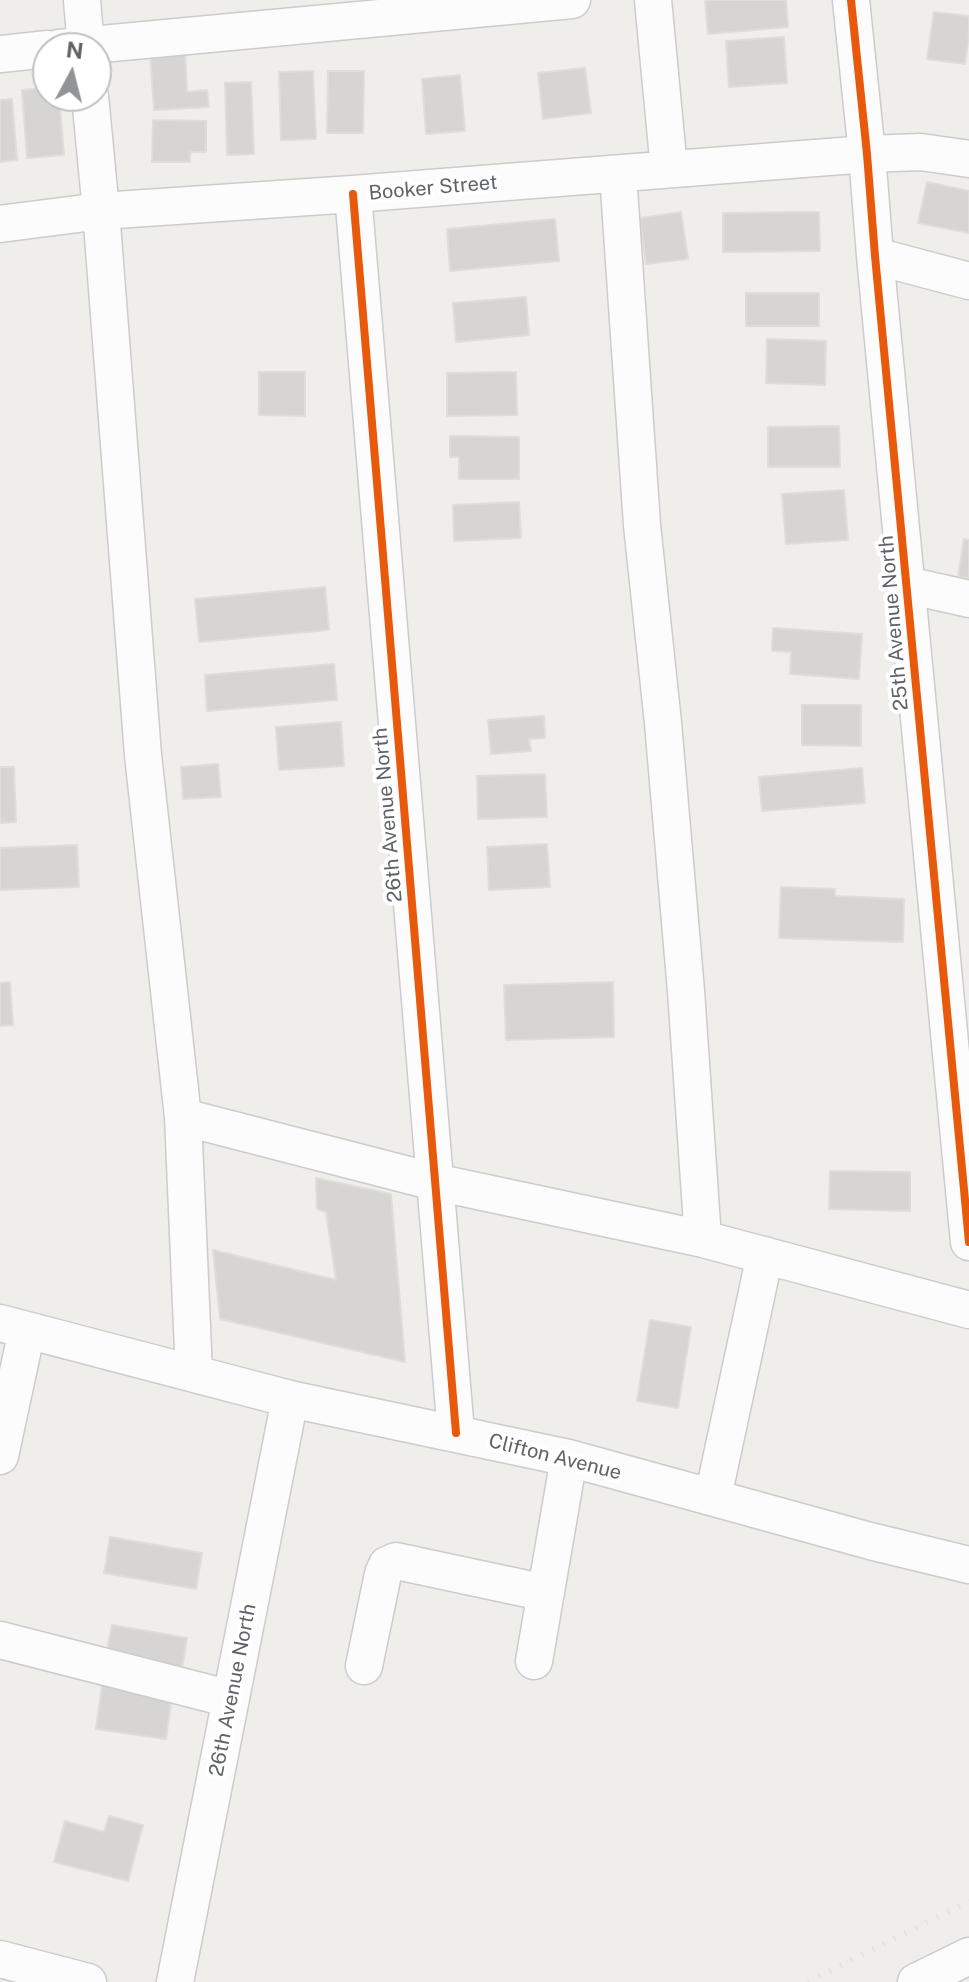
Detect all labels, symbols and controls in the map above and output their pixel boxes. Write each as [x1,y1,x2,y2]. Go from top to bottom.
north arrow [32,32,112,112]
text: N [65,36,85,64]
street label: Booker Street [368,170,498,206]
street label: 25th Avenue North [874,535,914,711]
street label: 26th Avenue North [368,727,408,903]
street label: Clifton Avenue [486,1429,624,1485]
street label: 26th Avenue North [205,1602,261,1778]

